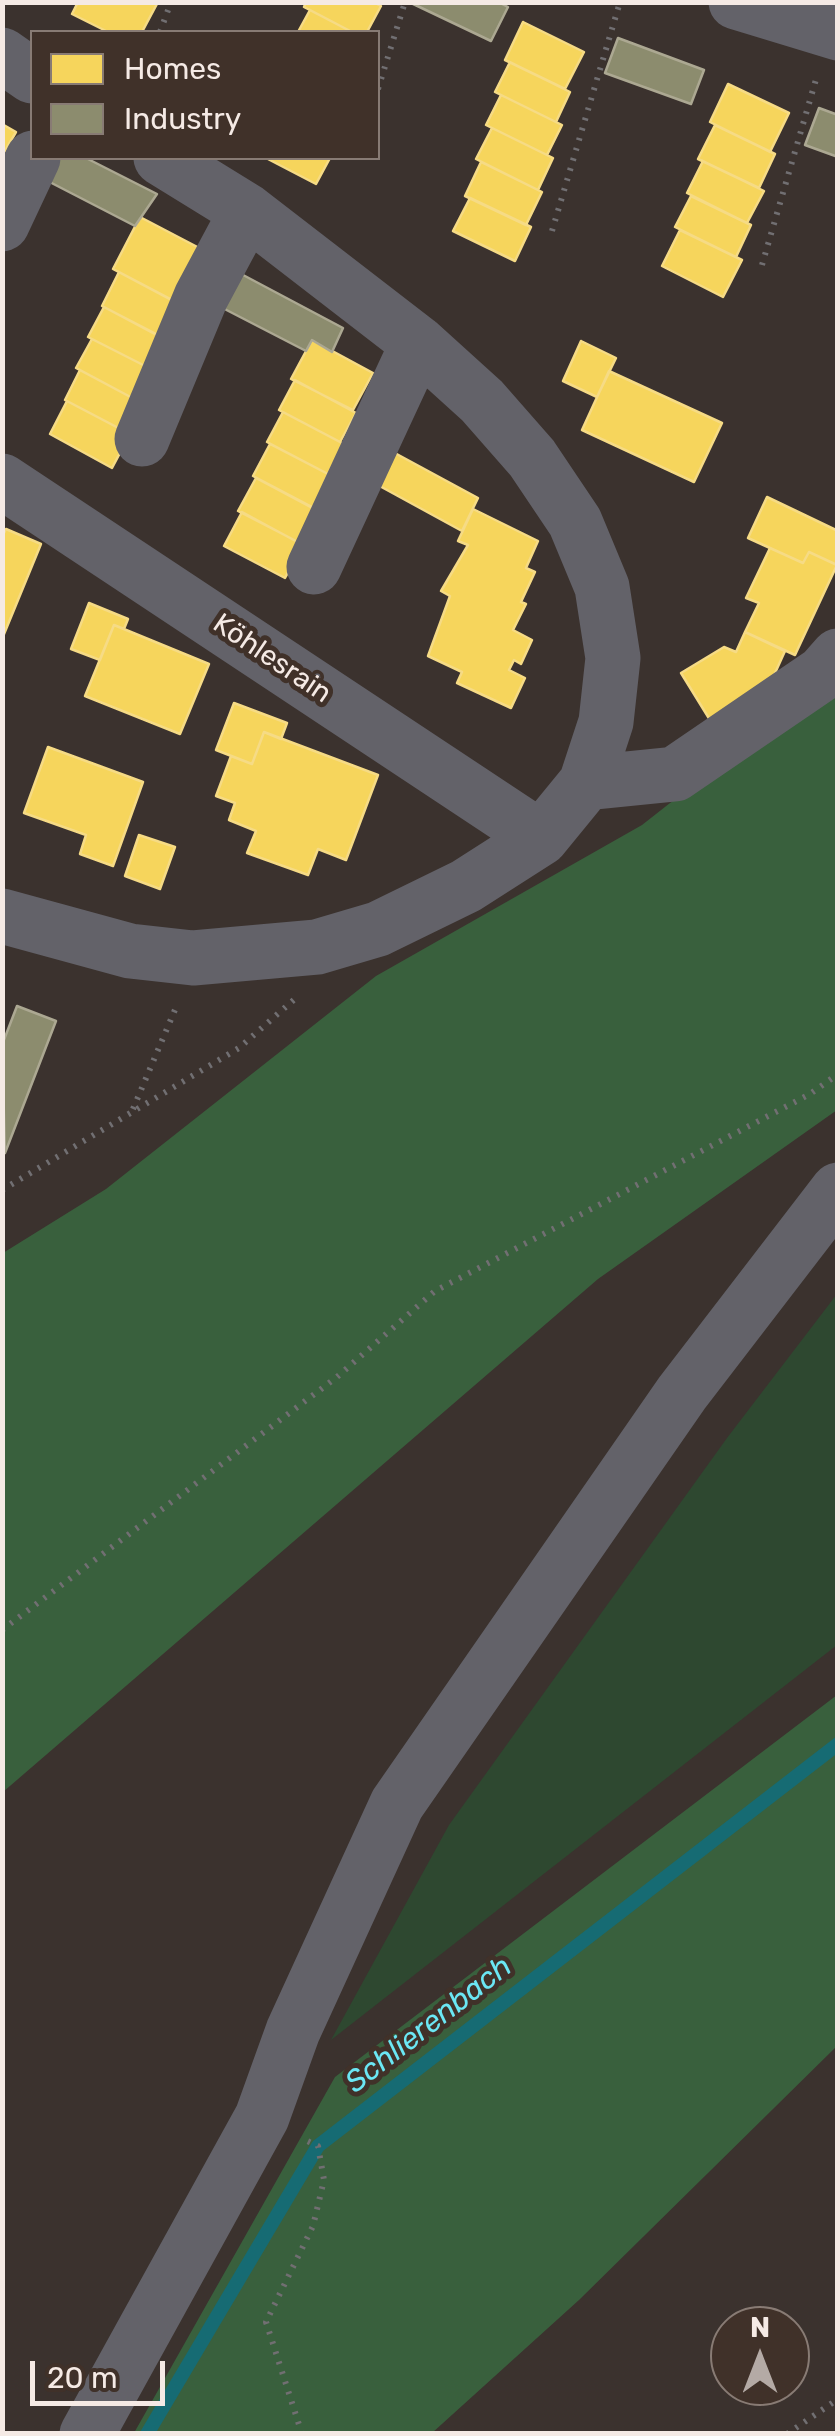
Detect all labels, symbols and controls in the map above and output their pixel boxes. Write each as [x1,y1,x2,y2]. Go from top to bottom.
legend [30,30,380,160]
text: Homes [124,51,221,87]
text: Industry [124,101,241,137]
street label: Köhlesrain [206,607,338,711]
water label: Schlierenbach [339,1949,519,2101]
north arrow [710,2306,810,2406]
text: N [750,2311,770,2344]
scale bar [35,2341,170,2403]
text: 20 m [47,2360,118,2396]

